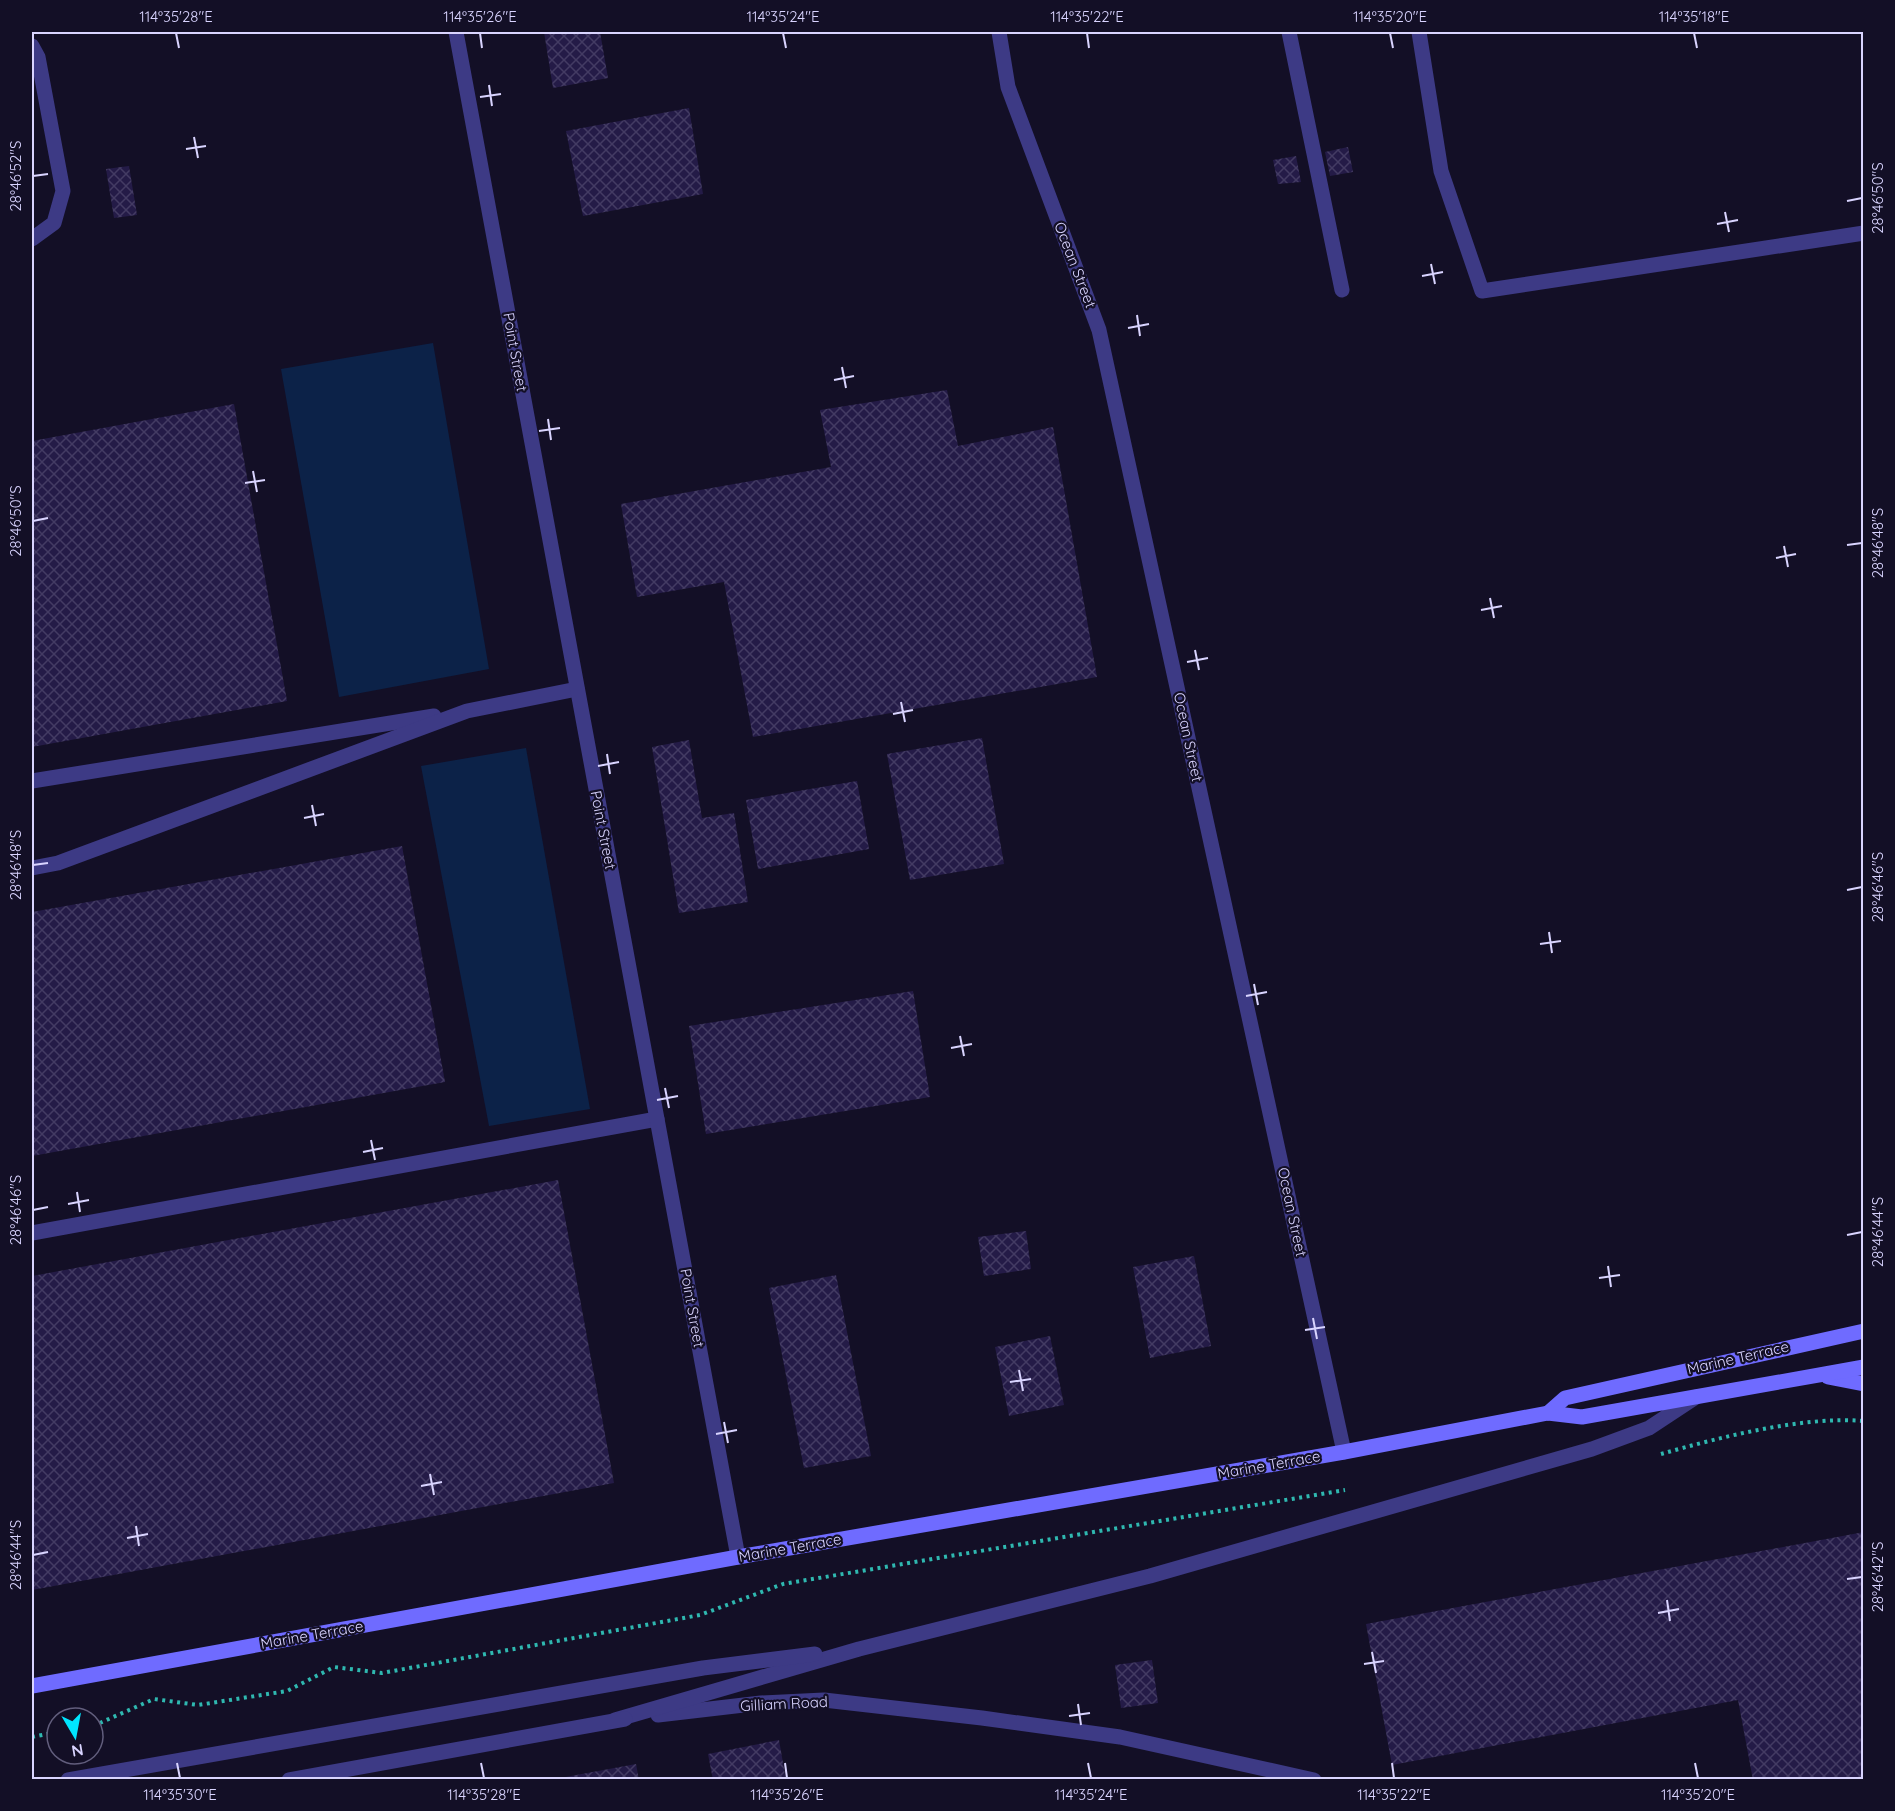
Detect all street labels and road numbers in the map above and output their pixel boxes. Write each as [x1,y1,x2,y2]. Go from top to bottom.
street label: Ocean Street [1050,219,1101,311]
street label: Point Street [499,311,532,393]
street label: Ocean Street [1170,691,1207,783]
street label: Point Street [587,789,620,871]
street label: Ocean Street [1274,1166,1311,1258]
street label: Point Street [676,1267,709,1349]
street label: Marine Terrace [1685,1337,1791,1378]
street label: Marine Terrace [1216,1446,1322,1483]
street label: Marine Terrace [737,1529,843,1566]
street label: Marine Terrace [259,1616,365,1653]
street label: Gilliam Road [740,1692,828,1715]

